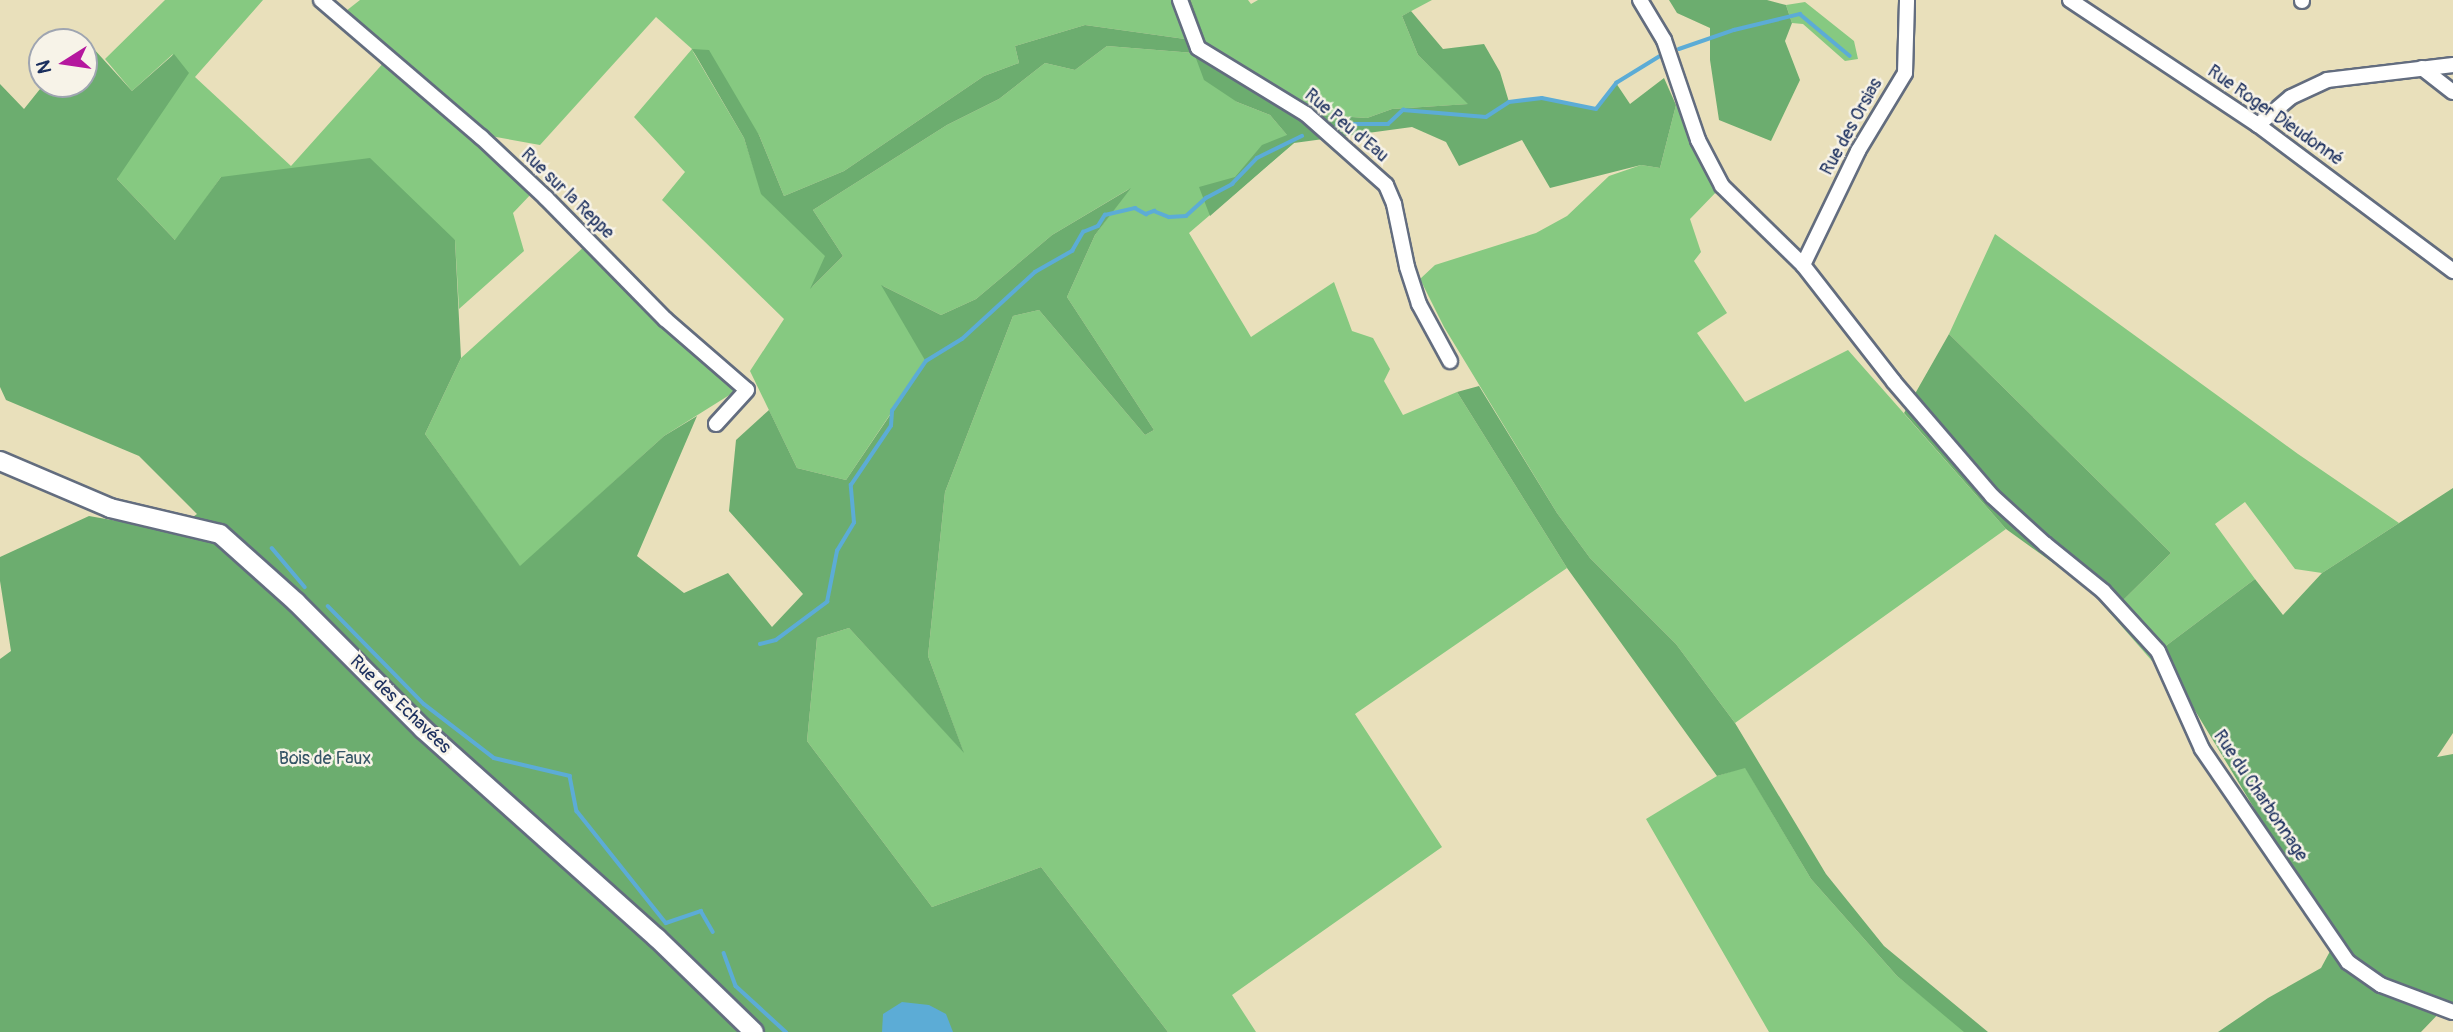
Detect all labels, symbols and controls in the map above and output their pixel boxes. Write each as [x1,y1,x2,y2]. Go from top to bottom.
north arrow [28,28,98,98]
text: N [31,58,57,76]
street label: Rue Roger Dieudonné [2203,61,2347,171]
street label: Rue des Orsias [1816,75,1888,179]
street label: Rue Peu d'Eau [1300,85,1392,167]
street label: Rue sur la Reppe [516,144,618,244]
street label: Rue des Echavées [345,651,455,759]
street label: Rue du Charbonnage [2208,726,2312,866]
park label: Bois de Faux [279,748,371,770]

